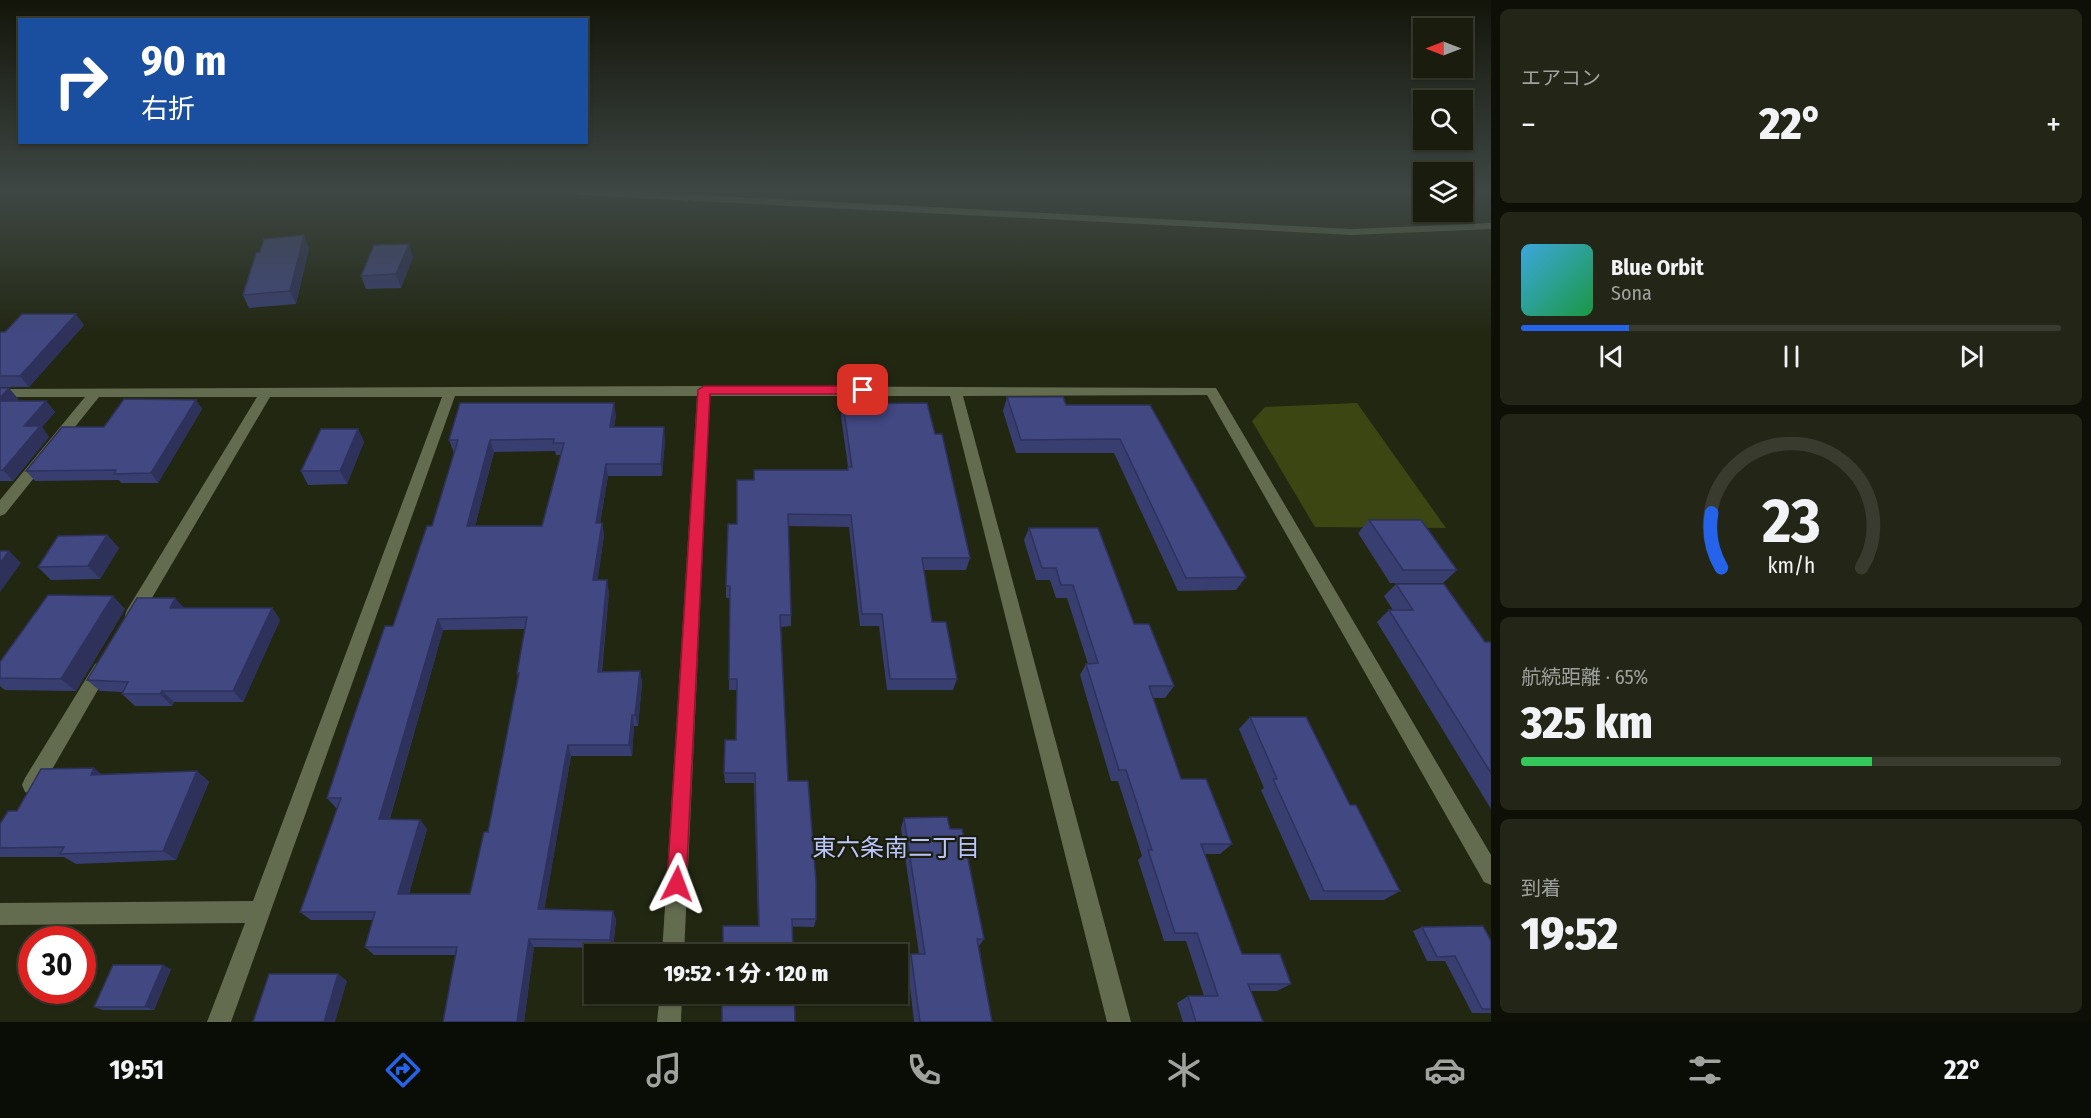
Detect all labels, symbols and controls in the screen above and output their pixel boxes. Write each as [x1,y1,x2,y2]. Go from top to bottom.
north arrow [1413,18,1473,78]
map controls [1413,18,1473,222]
text: 90 m [141,36,226,86]
icon: right [42,42,120,120]
text: エアコン [1521,66,1601,90]
button: search [1413,90,1473,150]
text: 右折 [141,93,195,125]
text: 22° [1759,97,1823,151]
text: − [1521,105,1536,145]
text: + [2046,105,2061,145]
button: layers [1413,162,1473,222]
text: Blue Orbit [1611,254,1704,281]
text: Sona [1611,281,1652,305]
icon: previous [1595,340,1628,373]
icon: pause [1775,340,1808,373]
icon: next [1955,340,1988,373]
pin [837,364,888,415]
icon: arrive [846,373,879,406]
text: 23 [1761,484,1820,559]
text: km/h [1767,553,1815,579]
text: 航続距離 · 65% [1521,665,1648,689]
text: 325 km [1521,696,1653,750]
district label: 東六条南二丁目 [812,834,980,862]
position arrow [645,852,709,916]
text: 到着 [1521,876,1561,900]
text: 19:52 [1521,907,1618,961]
speed limit sign: 30 [18,926,96,1004]
text: 19:52 · 1 分 · 120 m [664,960,828,987]
icon: directions [382,1049,424,1091]
icon: music [643,1049,685,1091]
icon: phone [903,1049,945,1091]
icon: climate [1163,1049,1205,1091]
icon: car [1424,1049,1466,1091]
icon: filters [1684,1049,1726,1091]
text: 19:51 [109,1054,164,1086]
text: 22° [1944,1054,1982,1086]

